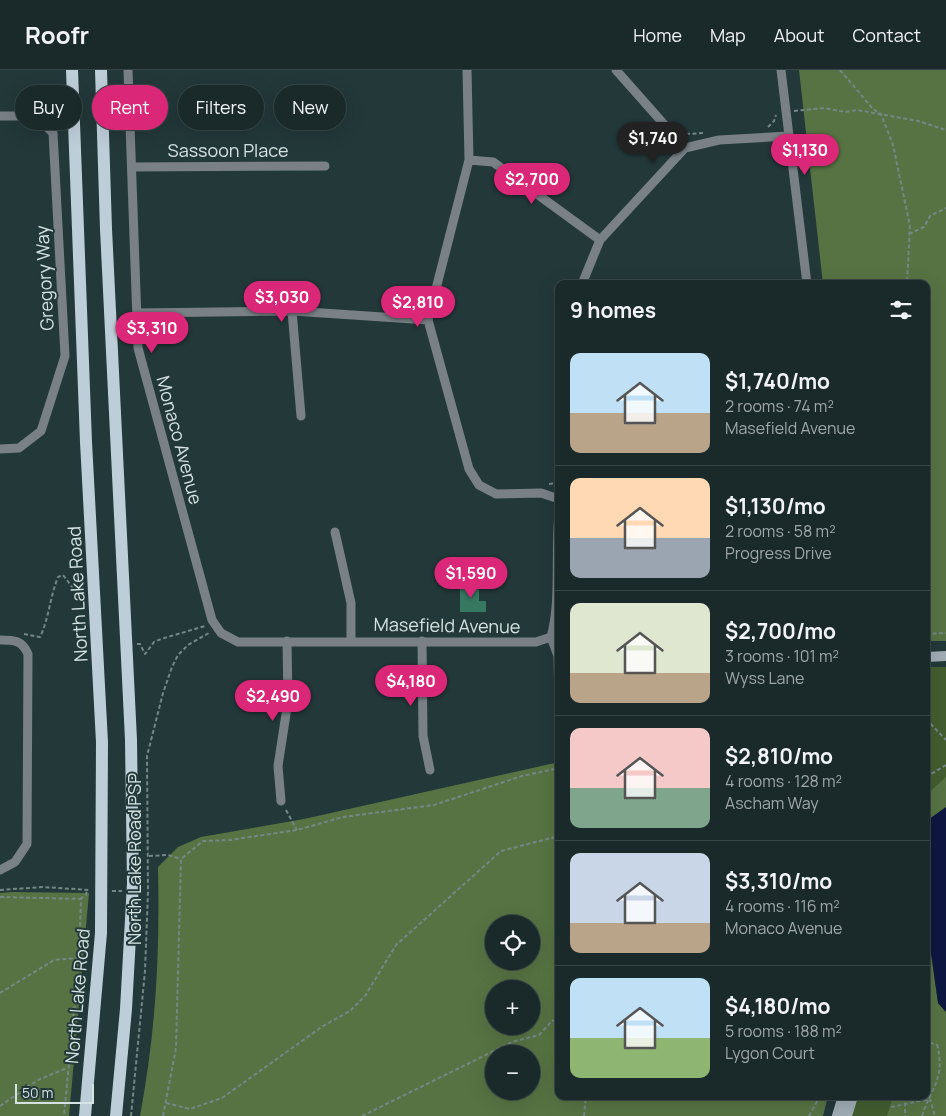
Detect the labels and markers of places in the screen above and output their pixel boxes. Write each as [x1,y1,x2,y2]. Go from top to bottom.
pin: $1,740 [612,122,694,164]
pin: $1,130 [764,134,846,176]
pin: $2,700 [491,162,573,205]
pin: $3,030 [241,280,323,323]
pin: $2,810 [377,286,459,328]
pin: $3,310 [111,312,193,354]
pin: $1,590 [430,556,512,599]
pin: $4,180 [370,664,452,707]
pin: $2,490 [232,680,314,722]

